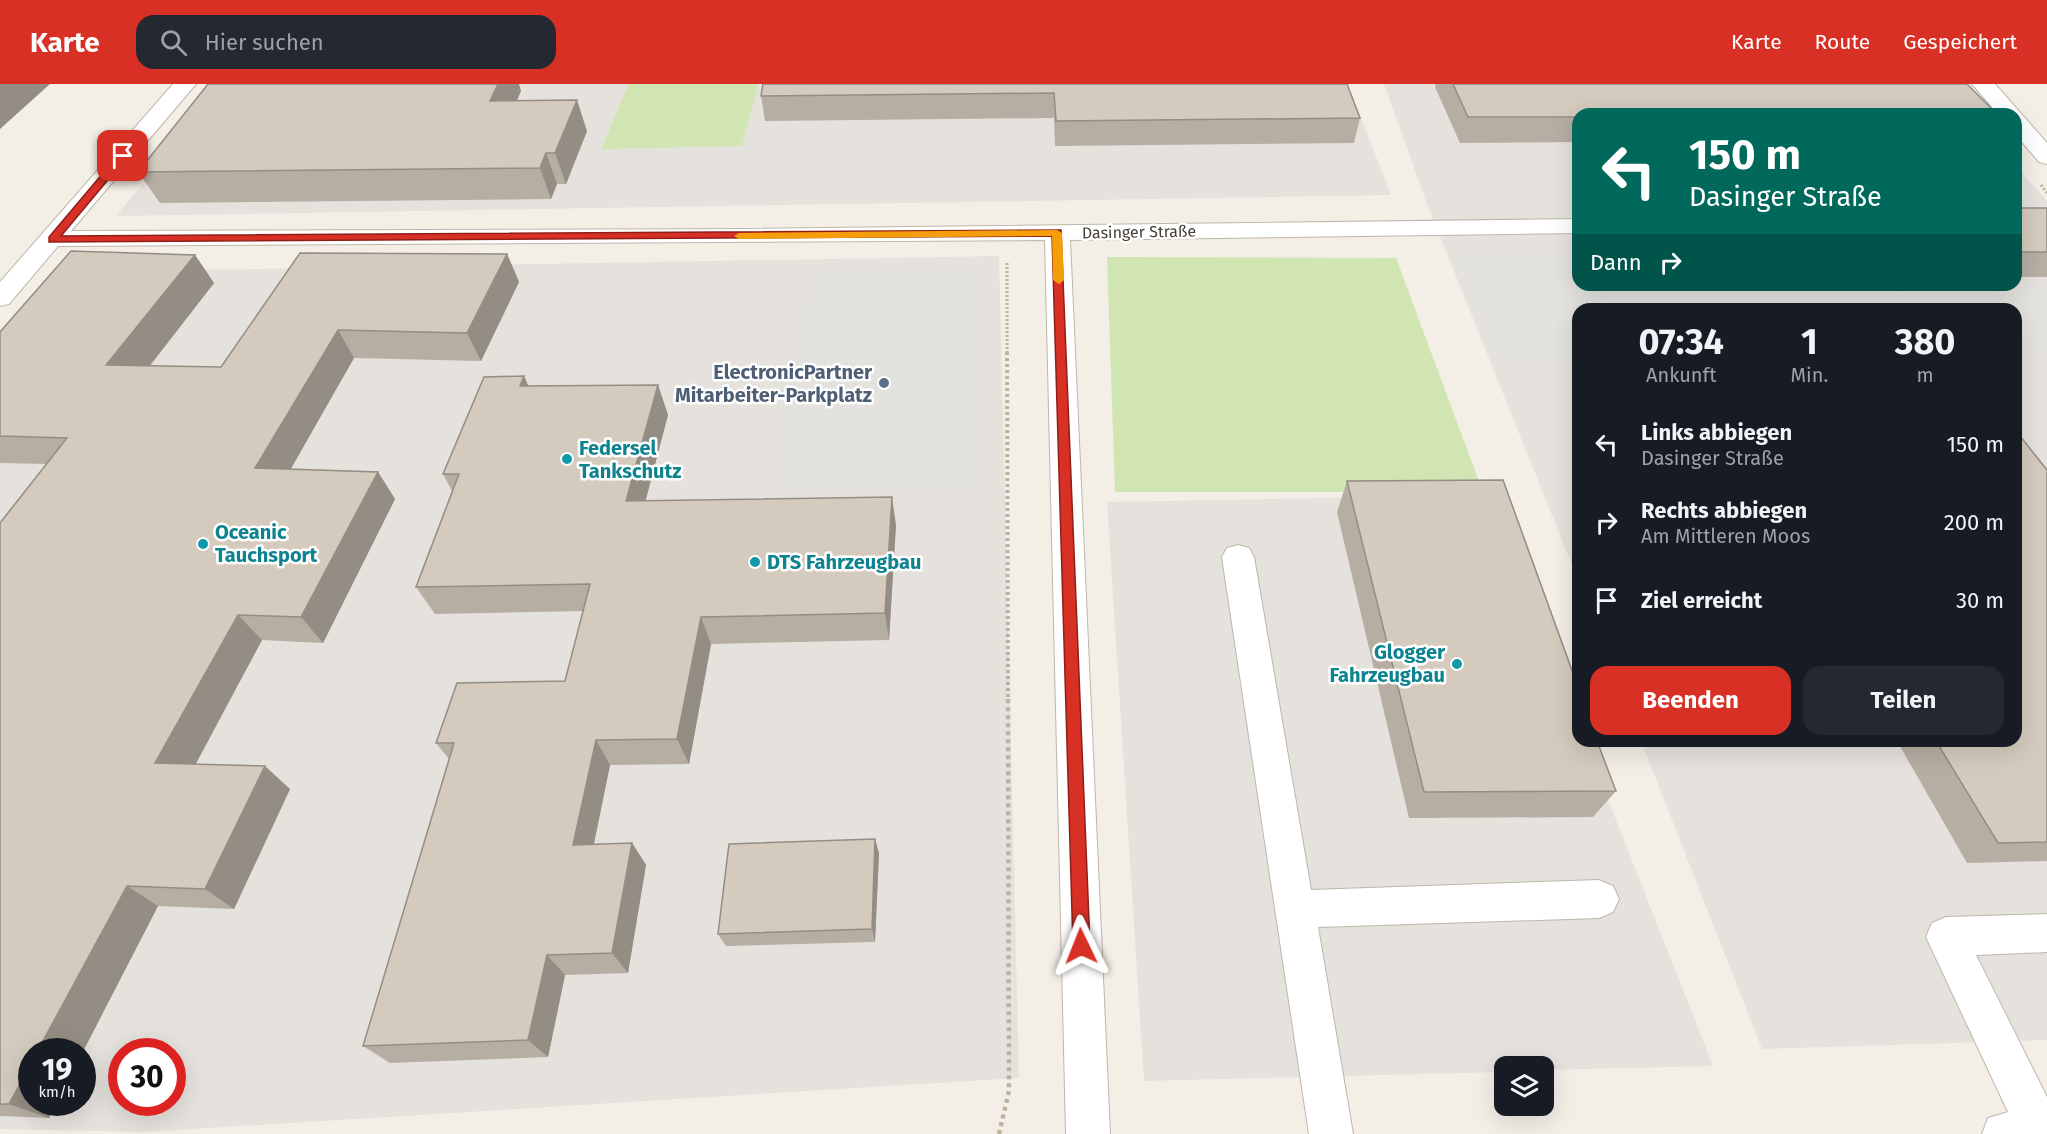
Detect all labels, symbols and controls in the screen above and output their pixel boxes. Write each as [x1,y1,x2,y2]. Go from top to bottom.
search box [136,15,556,69]
text: Karte [30,26,100,59]
icon: search [157,26,190,59]
text: Hier suchen [205,29,324,56]
text: Karte [1731,29,1782,55]
text: Route [1815,29,1870,55]
text: Gespeichert [1903,29,2017,55]
pin [97,130,148,181]
text: 150 m [1689,130,1801,180]
icon: left [1590,132,1668,210]
icon: arrive [106,139,139,172]
text: Dasinger Straße [1689,181,1882,213]
street label: Dasinger Straße [1082,222,1196,242]
icon: right [1654,246,1687,279]
text: Dann [1590,249,1642,276]
text: 07:34 [1639,320,1724,364]
text: 1 [1801,320,1818,364]
text: 380 [1895,320,1955,364]
place label: ElectronicPartner Mitarbeiter-Parkplatz [675,360,873,407]
text: Ankunft [1646,363,1717,387]
text: Min. [1790,363,1828,387]
text: m [1917,363,1934,387]
marker: ElectronicPartner Mitarbeiter-Parkplatz [877,376,891,390]
text: Links abbiegen [1641,419,1792,446]
icon: left [1590,428,1623,461]
text: 150 m [1946,431,2004,458]
place label: Federsel Tankschutz [579,436,681,483]
text: Dasinger Straße [1641,446,1784,470]
marker: Federsel Tankschutz [560,452,574,466]
text: Rechts abbiegen [1641,497,1807,524]
icon: right [1590,506,1623,539]
text: 200 m [1944,509,2004,536]
place label: Oceanic Tauchsport [215,520,318,567]
text: Am Mittleren Moos [1641,524,1810,548]
marker: Oceanic Tauchsport [196,537,210,551]
place label: DTS Fahrzeugbau [767,550,921,574]
marker: DTS Fahrzeugbau [748,555,762,569]
icon: arrive [1590,584,1623,617]
text: Ziel erreicht [1641,587,1762,614]
text: 30 m [1956,587,2004,614]
place label: Glogger Fahrzeugbau [1330,640,1446,687]
marker: Glogger Fahrzeugbau [1450,657,1464,671]
button: Beenden [1590,666,1791,735]
button: Teilen [1803,666,2004,735]
position arrow [1049,914,1113,978]
speed limit sign: 30 [108,1038,186,1116]
text: 19 [42,1052,72,1088]
map controls [1494,1056,1554,1116]
button: layers [1494,1056,1554,1116]
text: km/h [38,1083,76,1101]

